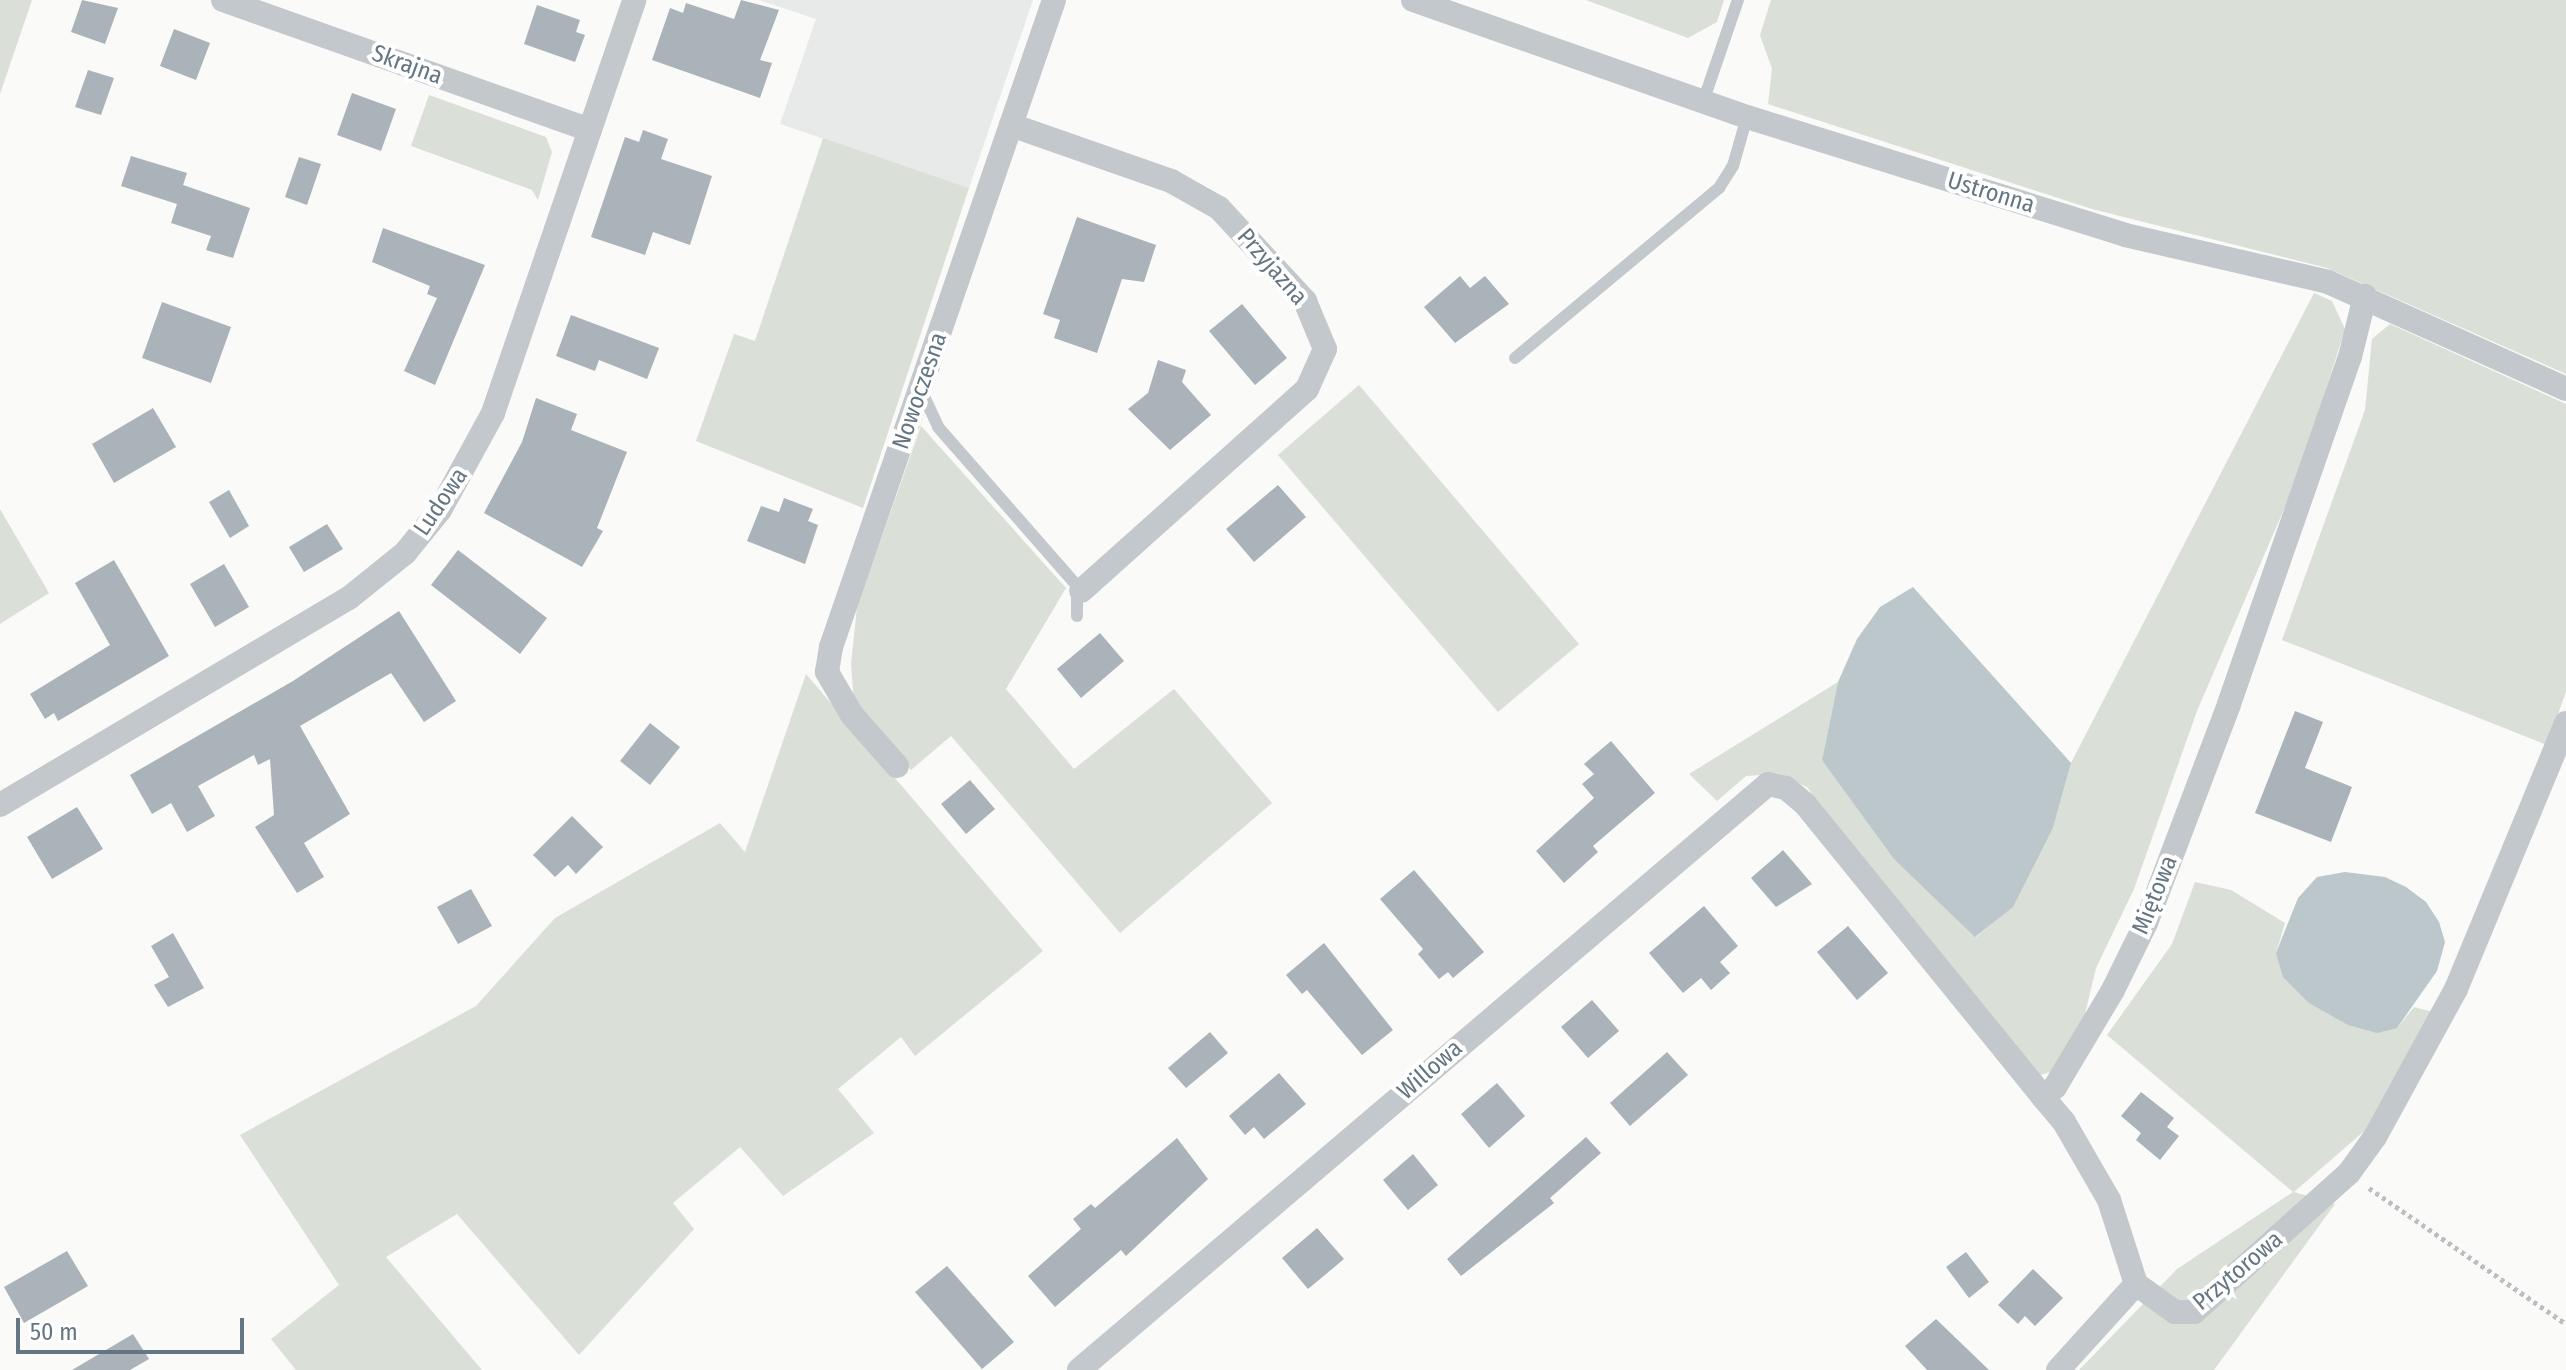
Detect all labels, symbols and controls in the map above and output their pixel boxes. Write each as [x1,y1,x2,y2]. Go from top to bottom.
street label: Skrajna [368,39,446,91]
street label: Ustronna [1944,166,2038,220]
street label: Przyjazna [1231,223,1313,311]
street label: Nowoczesna [887,329,953,453]
street label: Ludowa [408,463,474,541]
street label: Miętowa [2126,851,2184,939]
street label: Willowa [1392,1034,1468,1106]
street label: Przytorowa [2187,1225,2289,1317]
scale bar [20,1302,248,1352]
text: 50 m [30,1318,78,1346]

